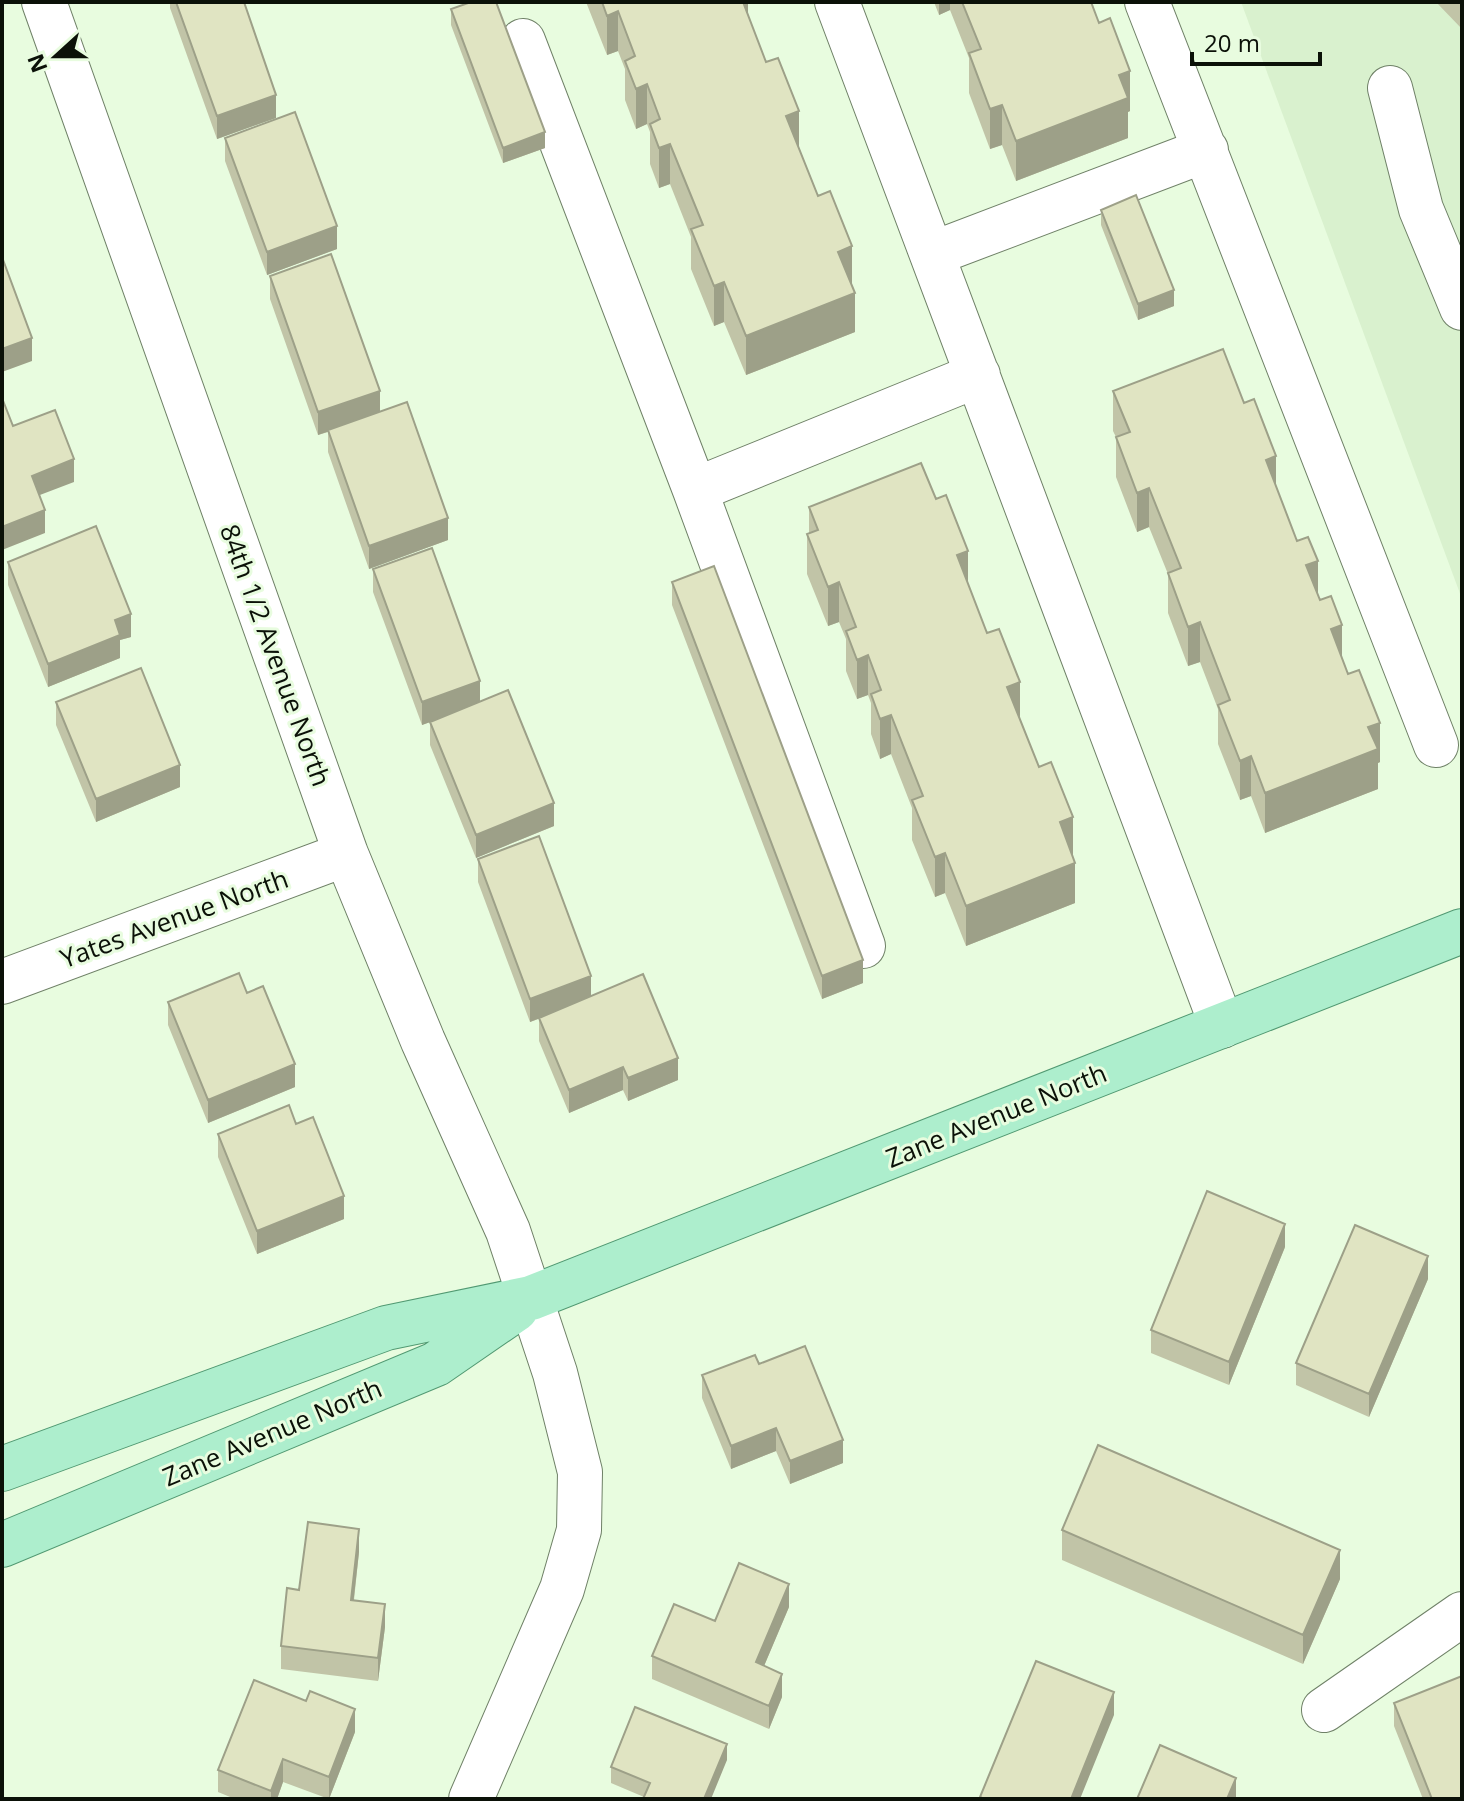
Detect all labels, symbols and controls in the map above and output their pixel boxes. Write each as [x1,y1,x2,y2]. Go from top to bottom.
north arrow [16,16,96,96]
scale bar [1192,16,1320,66]
text: 20 m [1204,26,1260,59]
text: N [19,50,54,77]
street label: 84th 1/2 Avenue North [212,519,340,791]
street label: Yates Avenue North [55,860,293,976]
street label: Zane Avenue North [880,1054,1112,1176]
street label: Zane Avenue North [157,1370,387,1494]

